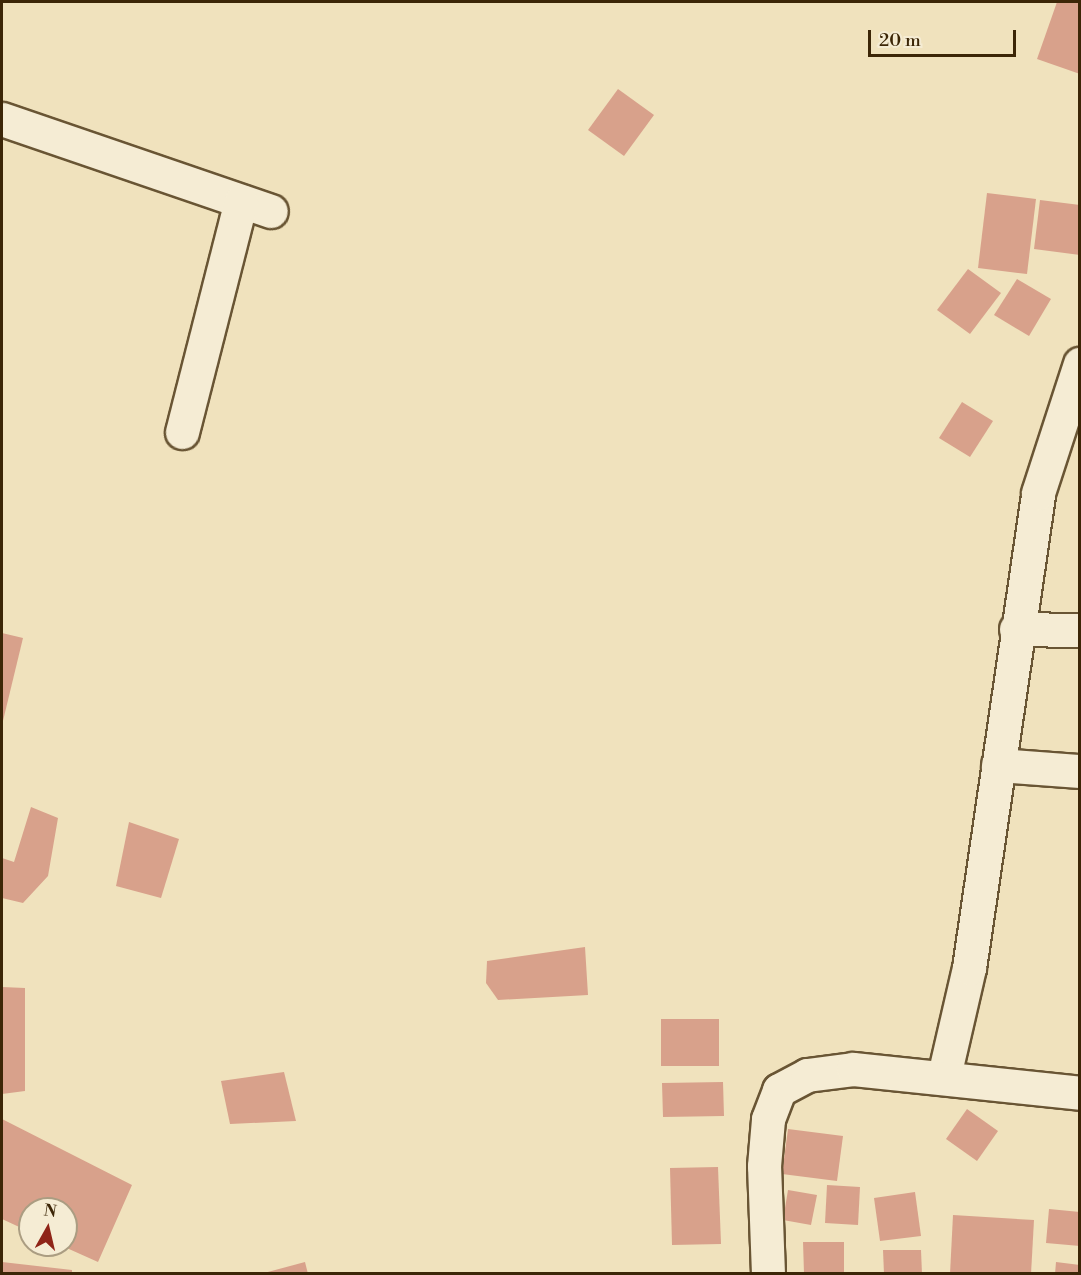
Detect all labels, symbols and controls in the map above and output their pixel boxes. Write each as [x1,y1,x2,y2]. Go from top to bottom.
scale bar [871,18,1020,56]
text: 20 m [879,29,921,52]
north arrow [18,1197,78,1257]
text: N [43,1200,58,1222]

